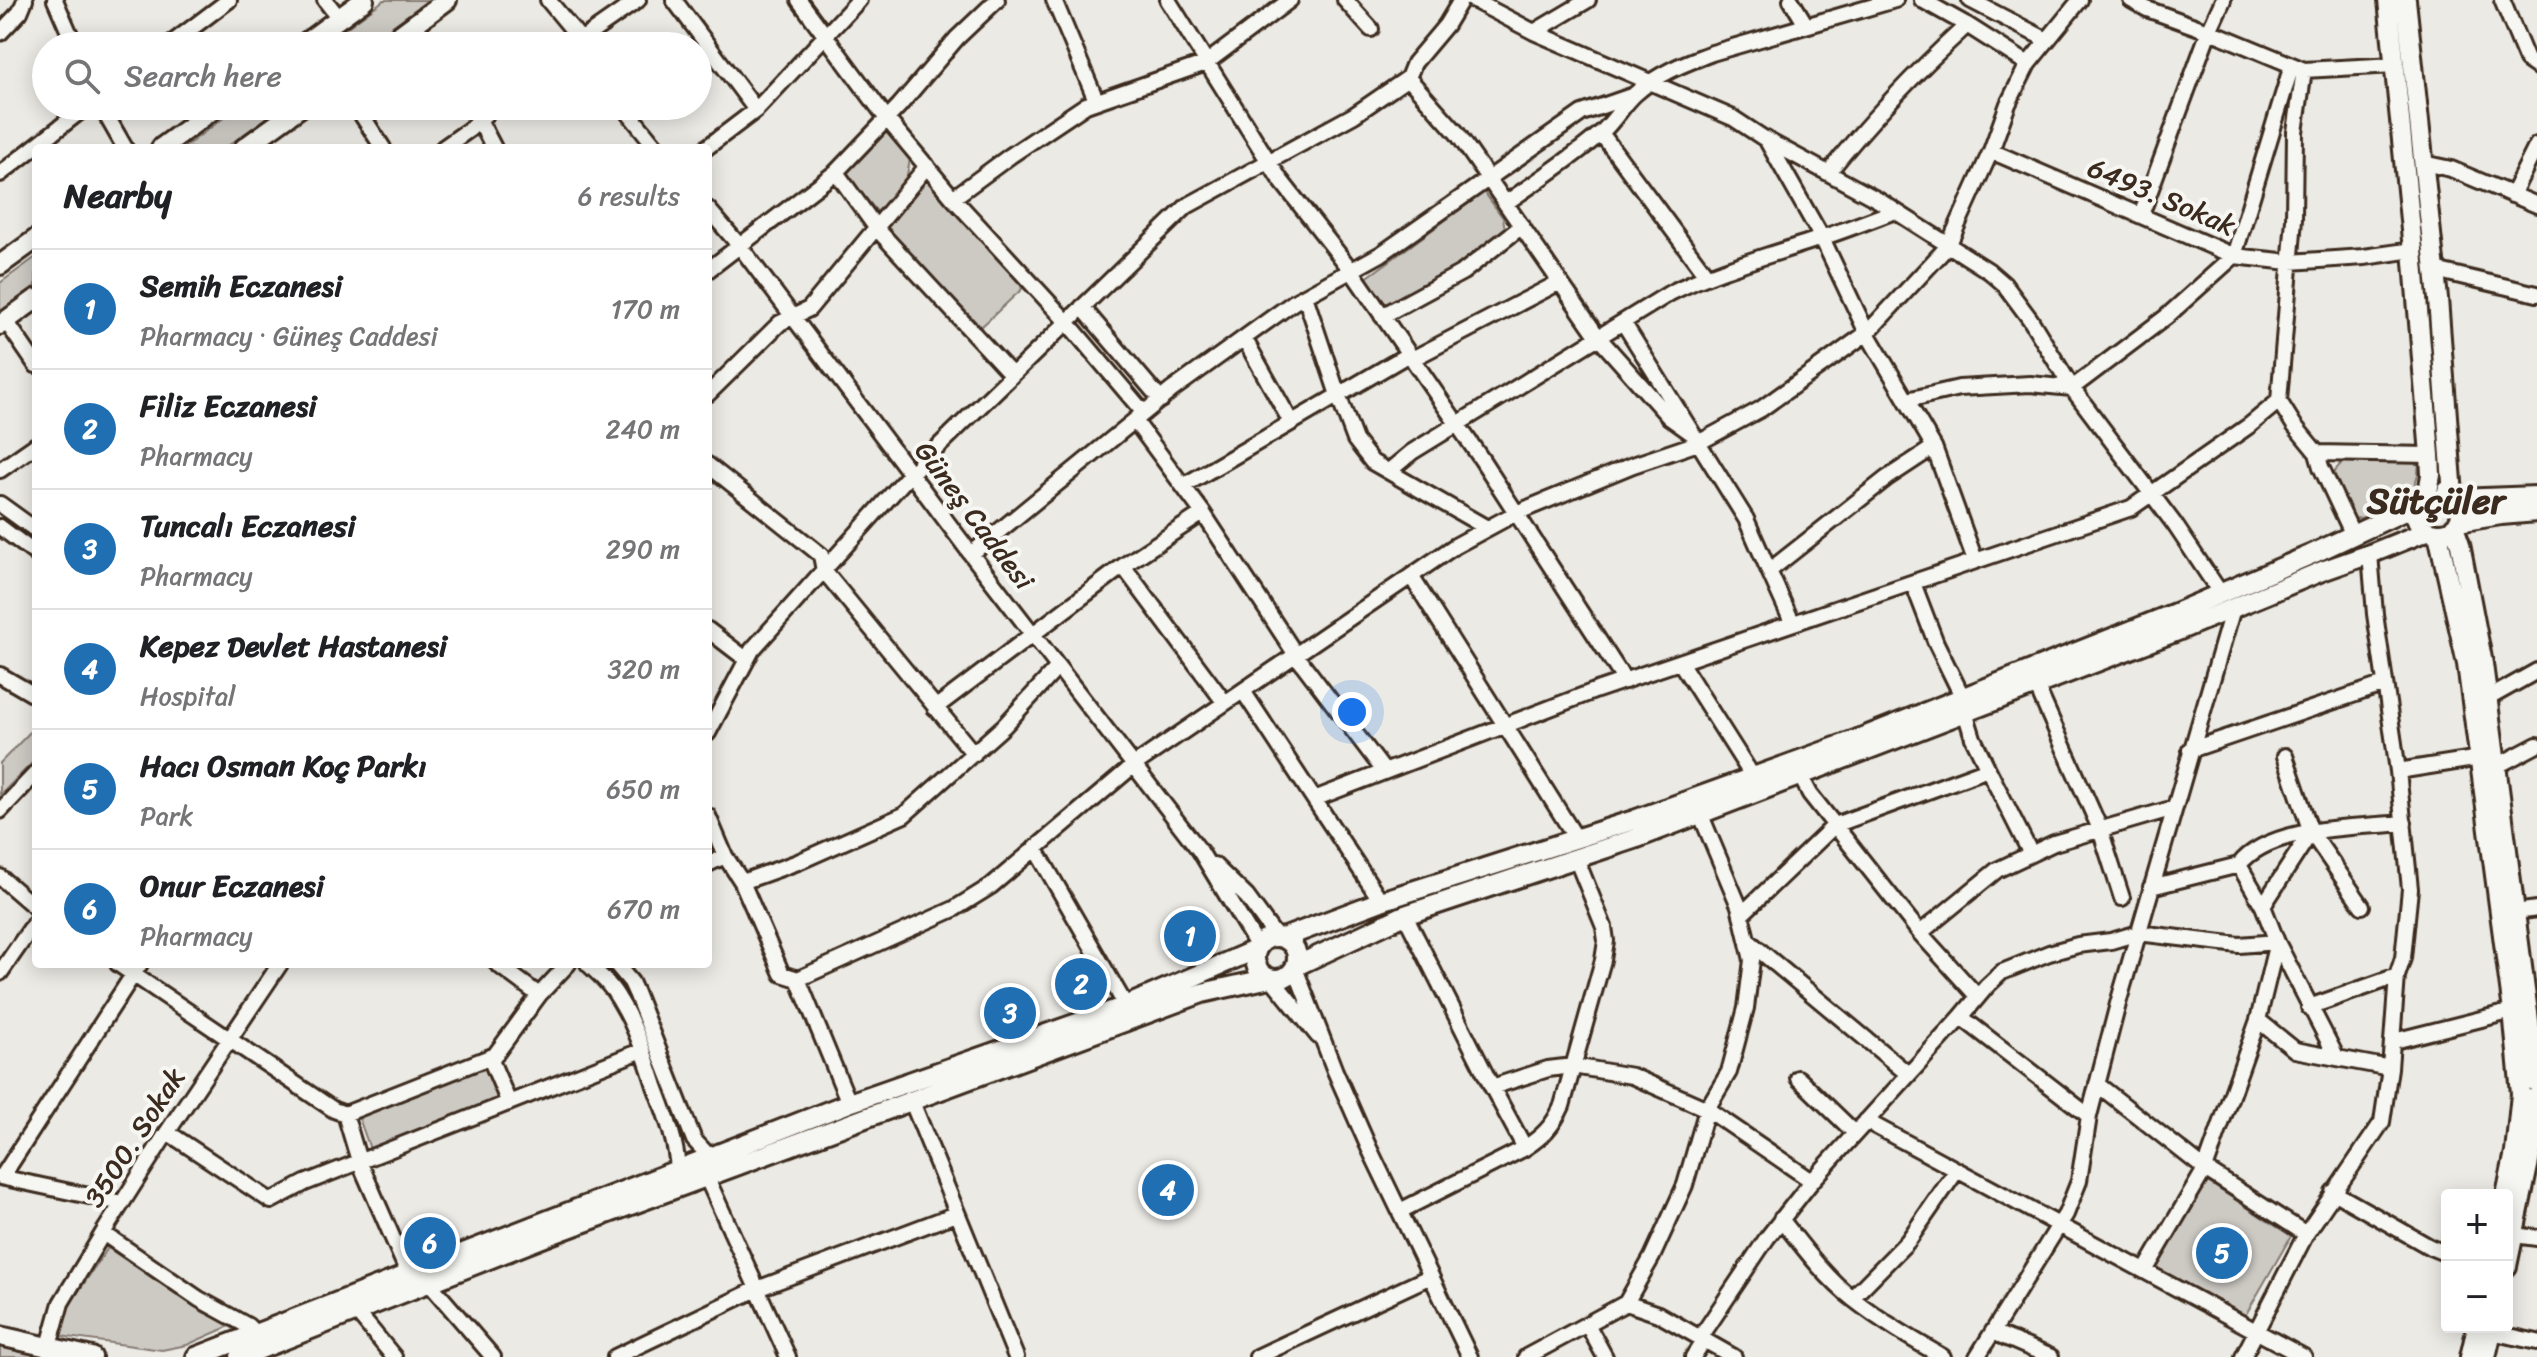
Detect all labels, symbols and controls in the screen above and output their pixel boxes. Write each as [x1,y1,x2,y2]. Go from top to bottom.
search box [32,32,712,120]
text: Search here [124,49,282,103]
icon: search [60,54,104,98]
street label: 6493. Sokak [2080,143,2244,250]
text: Nearby [64,166,172,226]
text: 6 results [578,173,680,219]
text: Semih Eczanesi [140,259,342,313]
text: 1 [84,286,96,332]
text: 170 m [611,286,680,332]
text: Pharmacy · Güneş Caddesi [140,313,438,359]
text: Filiz Eczanesi [140,379,317,433]
text: 2 [82,406,98,452]
text: 240 m [606,406,680,452]
street label: Güneş Caddesi [902,430,1048,602]
text: Pharmacy [140,433,253,479]
district label: Sütçüler [2366,469,2507,533]
text: Tuncalı Eczanesi [140,499,356,553]
text: 3 [83,526,97,572]
text: 290 m [606,526,680,572]
text: Pharmacy [140,553,253,599]
text: Kepez Devlet Hastanesi [140,619,447,673]
text: 4 [82,646,98,692]
text: 320 m [608,646,680,692]
text: Hospital [140,673,235,719]
your location [1332,692,1372,732]
text: Hacı Osman Koç Parkı [140,739,426,793]
text: 5 [82,766,98,812]
text: 650 m [606,766,680,812]
text: Park [140,793,193,839]
text: Onur Eczanesi [140,859,324,913]
text: 6 [83,886,97,932]
text: 670 m [607,886,680,932]
pin: 1 [1164,906,1216,966]
text: Pharmacy [140,913,253,959]
pin: 2 [1055,954,1107,1014]
pin: 3 [984,983,1036,1043]
street label: 3500. Sokak [71,1057,198,1217]
pin: 4 [1142,1160,1194,1220]
map controls [2441,1189,2513,1333]
button: + [2441,1189,2513,1261]
pin: 6 [404,1213,456,1273]
pin: 5 [2196,1223,2248,1283]
button: − [2441,1261,2513,1333]

